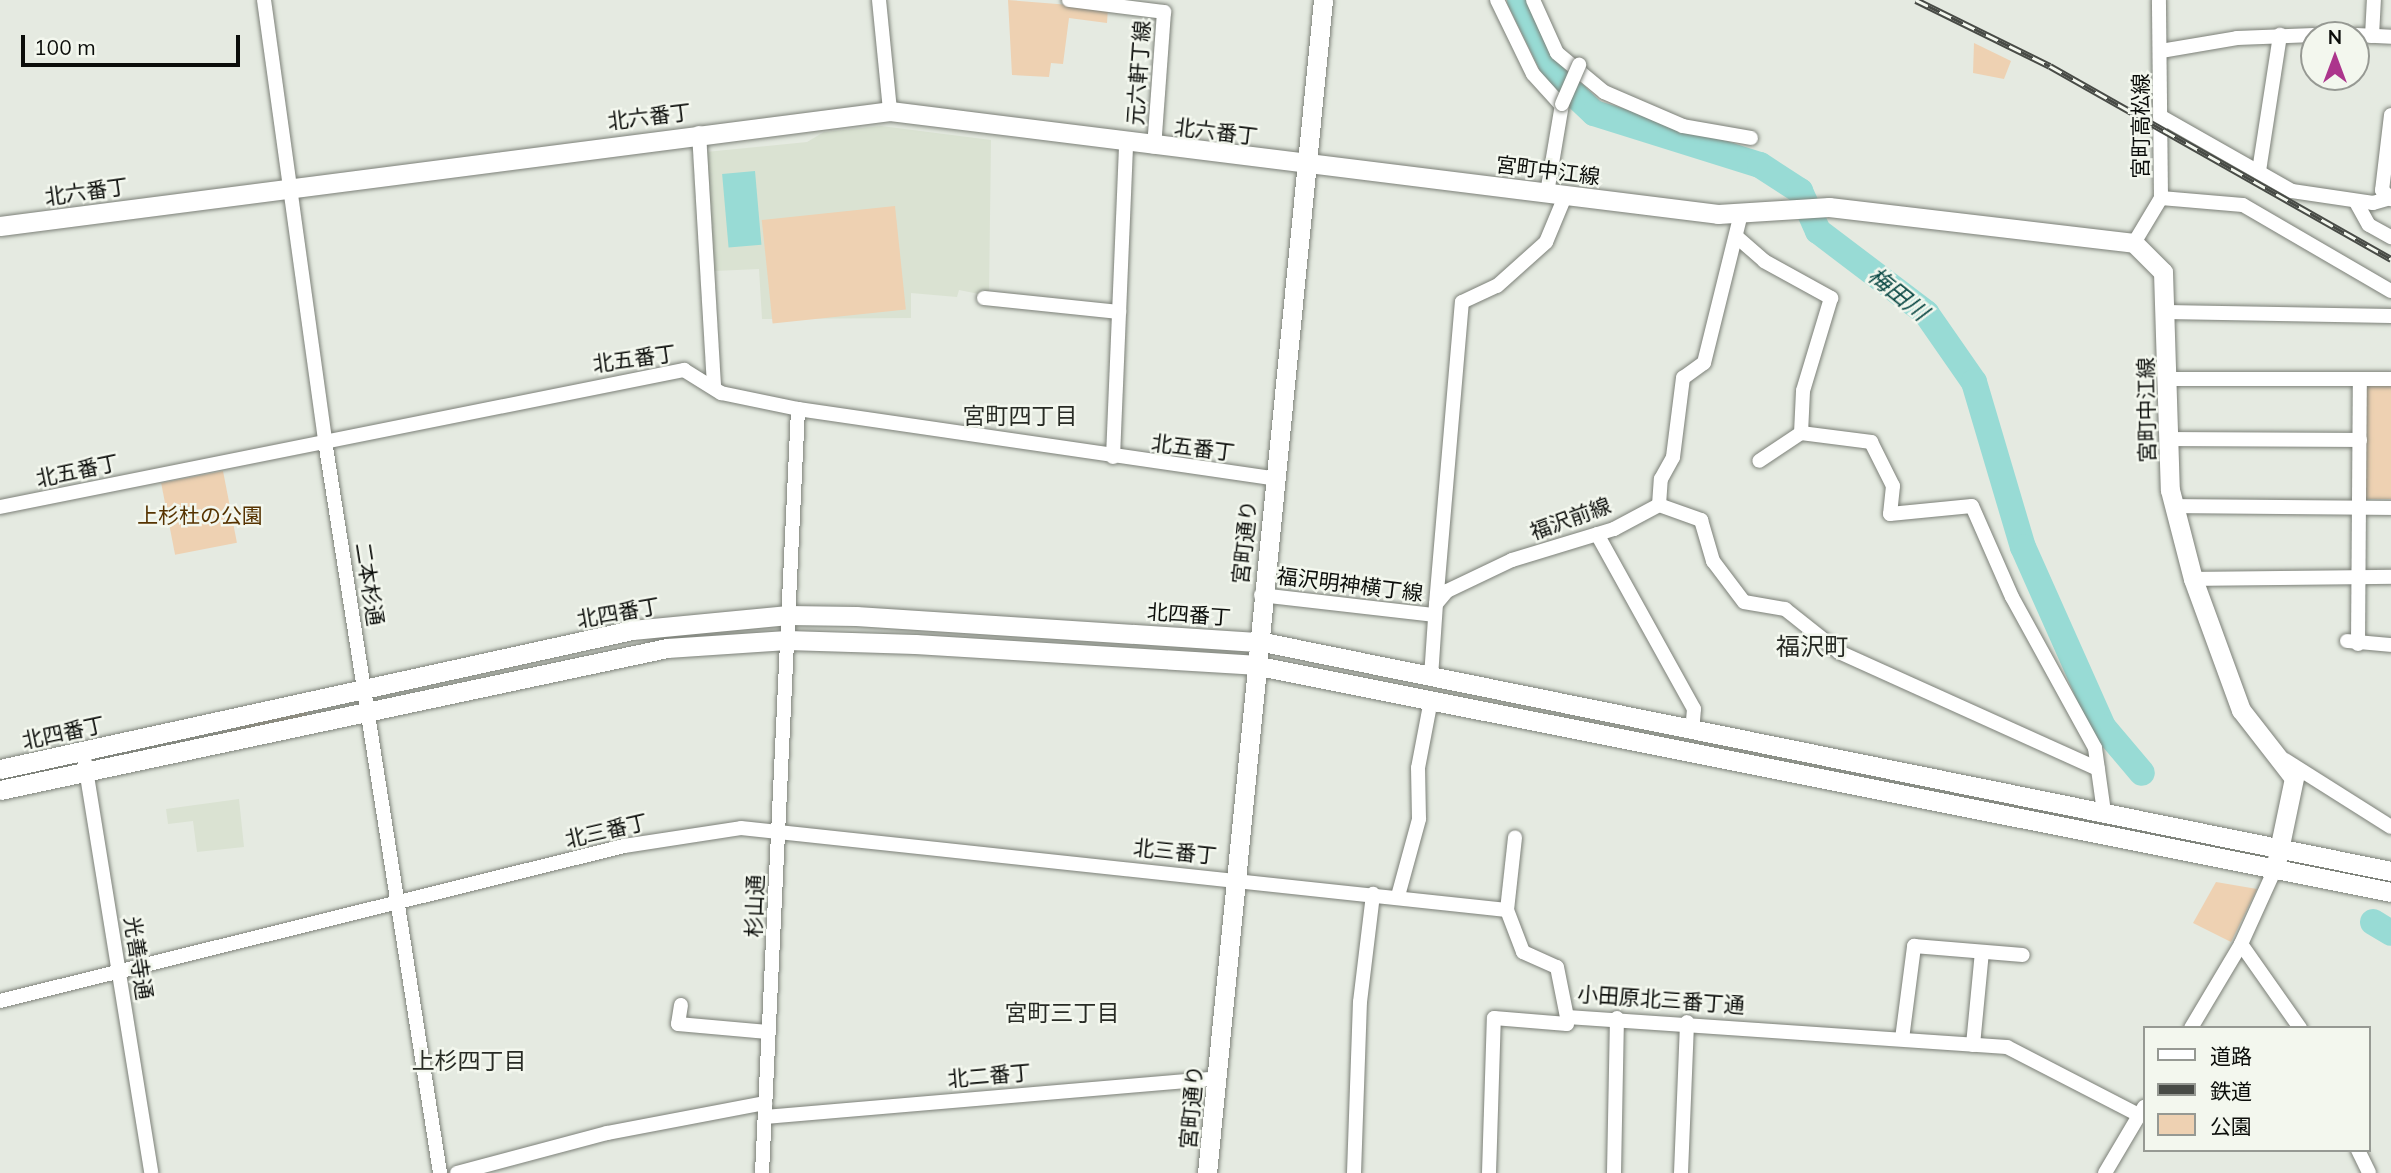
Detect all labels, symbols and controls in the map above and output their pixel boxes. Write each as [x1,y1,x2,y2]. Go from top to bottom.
street label: 元六軒丁線 [1122,20,1154,126]
scale bar [24,21,243,65]
north arrow [2300,21,2370,91]
text: N [2328,25,2342,49]
text: 100 m [34,34,96,60]
street label: 宮町高松線 [2127,74,2153,178]
street label: 北六番丁 [606,98,692,134]
street label: 北六番丁 [1173,113,1259,149]
street label: 宮町中江線 [1494,151,1602,189]
street label: 北六番丁 [43,173,129,209]
water label: 梅田川 [1863,262,1933,326]
street label: 北五番丁 [591,340,677,376]
street label: 宮町中江線 [2132,357,2160,463]
district label: 宮町四丁目 [963,402,1077,430]
street label: 北五番丁 [1150,429,1236,465]
street label: 北五番丁 [33,449,121,491]
street label: 福沢前線 [1526,492,1614,544]
street label: 宮町通り [1227,499,1261,585]
park label: 上杉杜の公園 [137,502,263,528]
street label: 二本杉通 [351,541,389,627]
street label: 福沢明神横丁線 [1276,563,1424,605]
street label: 北四番丁 [574,592,662,632]
street label: 北四番丁 [1146,599,1232,629]
district label: 福沢町 [1776,633,1848,661]
street label: 北四番丁 [19,711,107,753]
street label: 北三番丁 [562,808,650,852]
street label: 北三番丁 [1132,834,1218,868]
street label: 杉山通 [740,874,768,938]
street label: 光善寺通 [120,915,158,1001]
street label: 小田原北三番丁通 [1576,981,1746,1017]
district label: 宮町三丁目 [1005,999,1119,1027]
legend [2142,1026,2370,1152]
text: 道路 [2210,1043,2252,1069]
district label: 上杉四丁目 [412,1047,526,1075]
street label: 北二番丁 [946,1059,1032,1091]
street label: 宮町通り [1175,1064,1207,1150]
text: 鉄道 [2210,1078,2252,1104]
text: 公園 [2210,1113,2252,1139]

